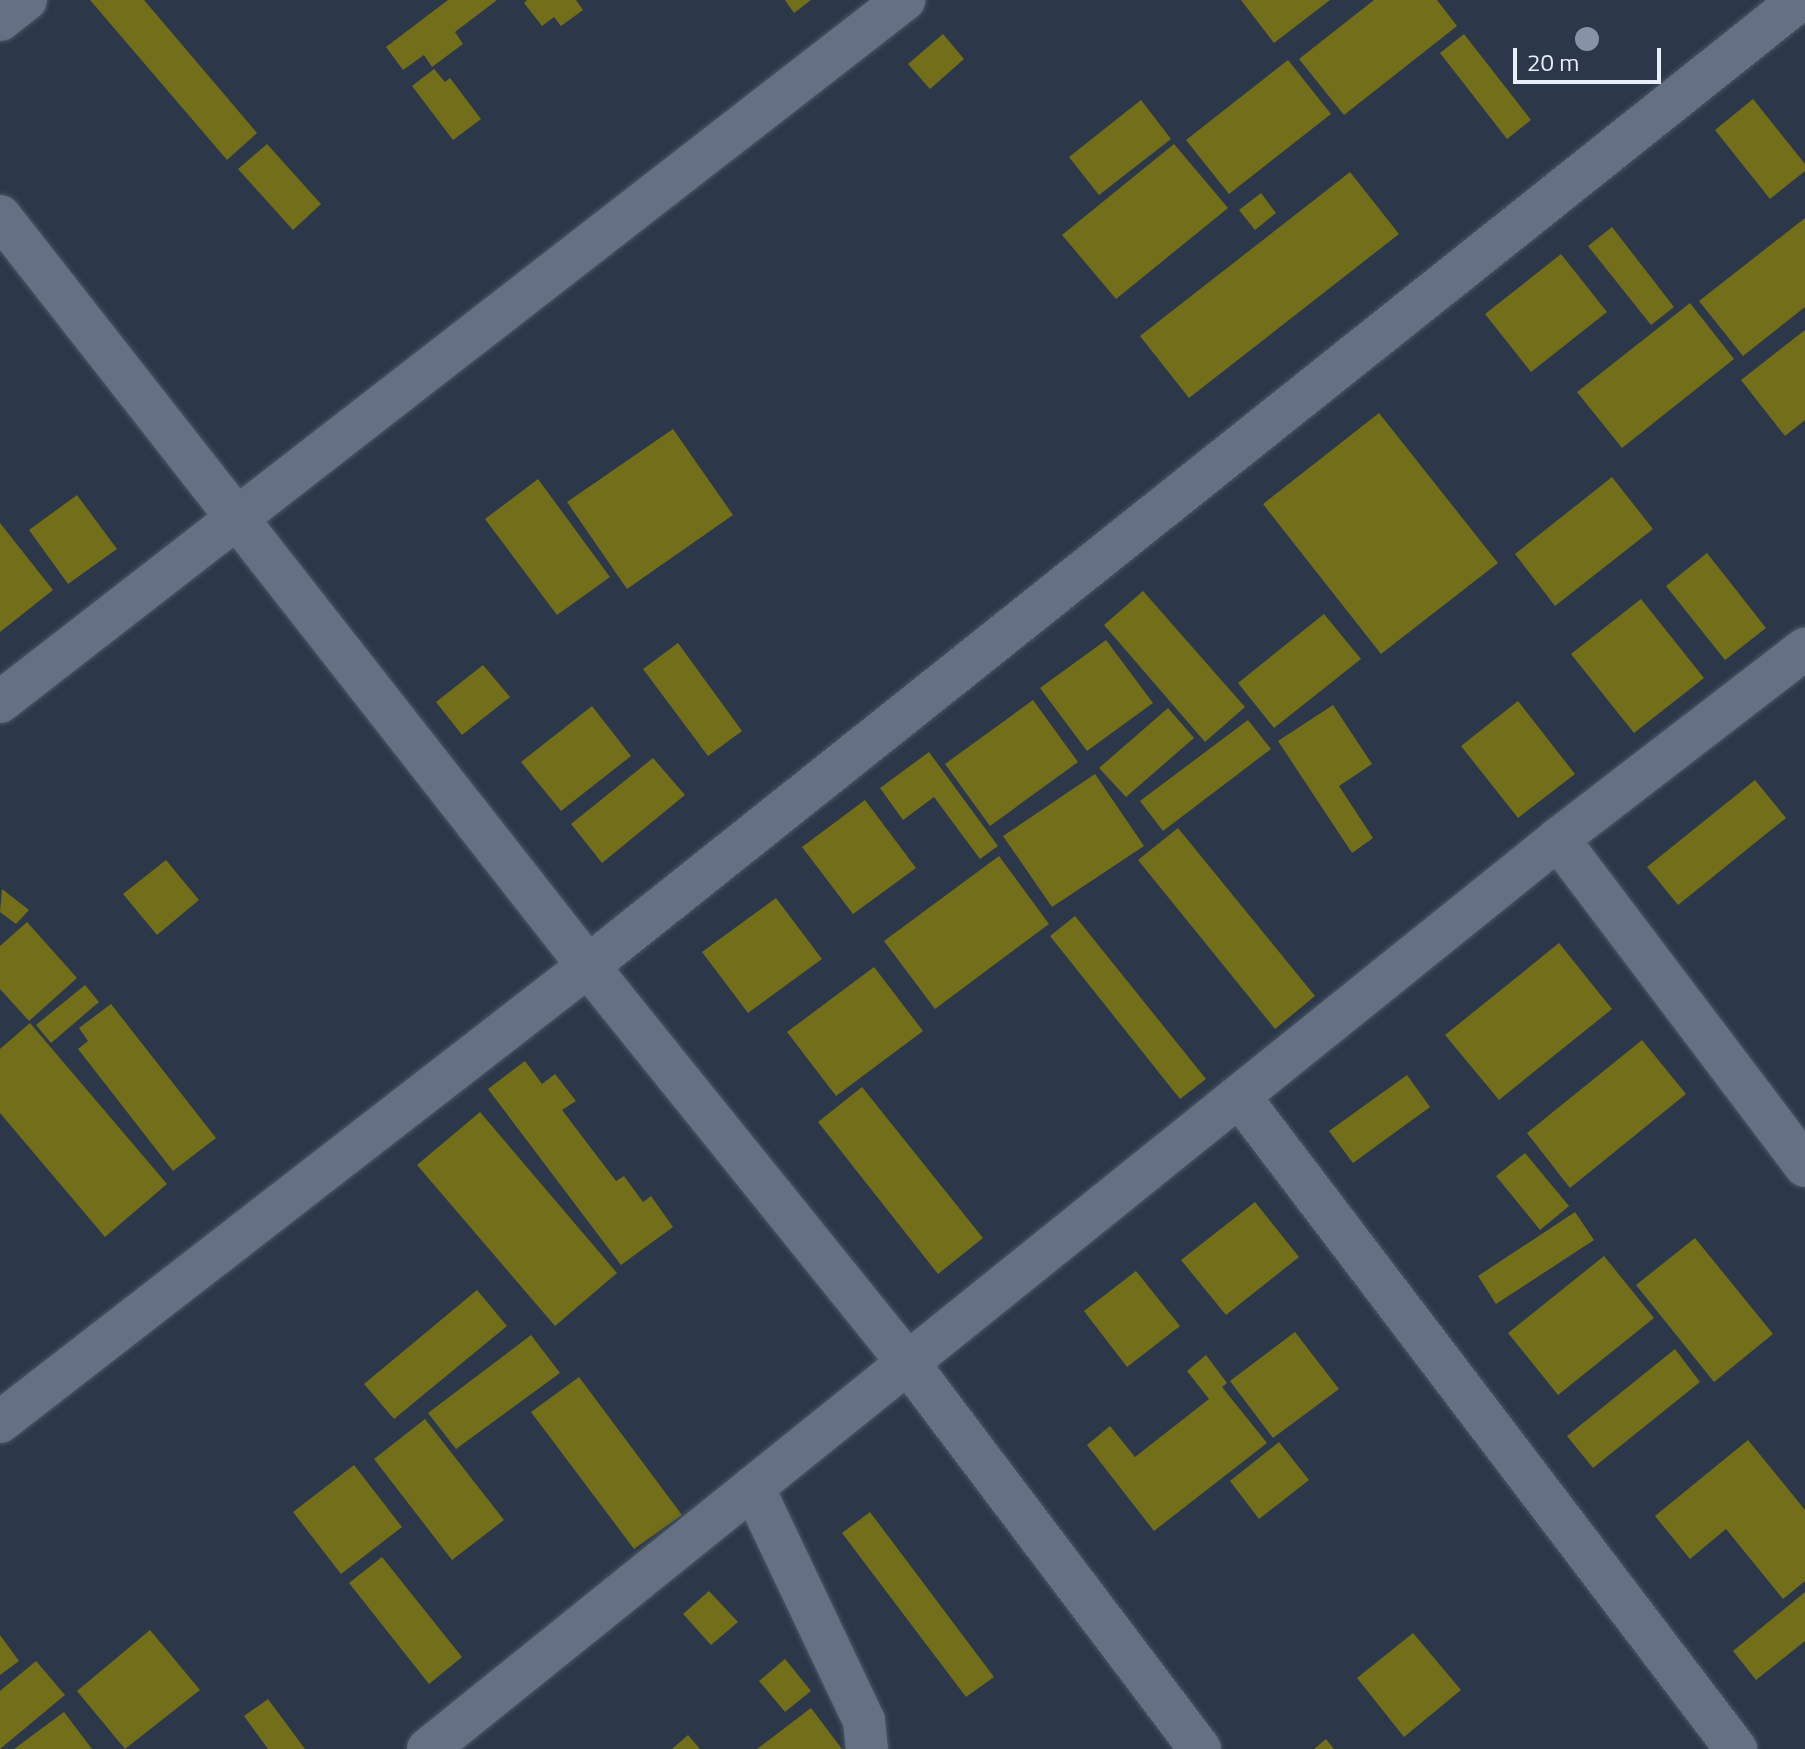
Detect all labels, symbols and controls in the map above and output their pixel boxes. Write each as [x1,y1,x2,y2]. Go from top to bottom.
scale bar [1517,32,1665,82]
text: 20 m [1527,44,1579,80]

